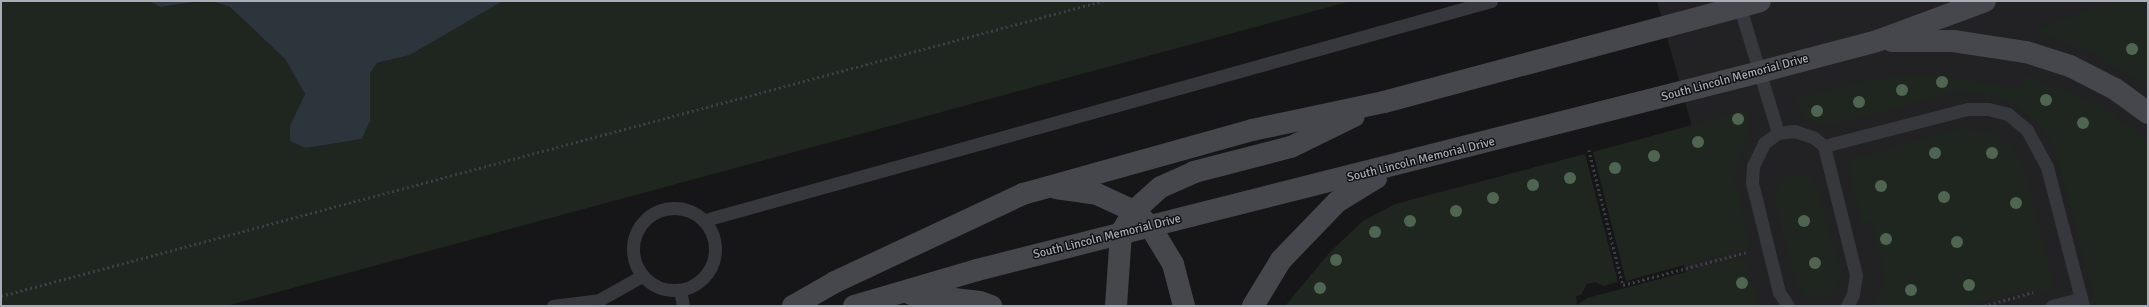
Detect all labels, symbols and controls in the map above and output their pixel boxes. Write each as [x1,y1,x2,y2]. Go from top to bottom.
street label: South Lincoln Memorial Drive [1660,51,1810,105]
street label: South Lincoln Memorial Drive [1346,135,1496,185]
street label: South Lincoln Memorial Drive [1032,212,1182,262]

